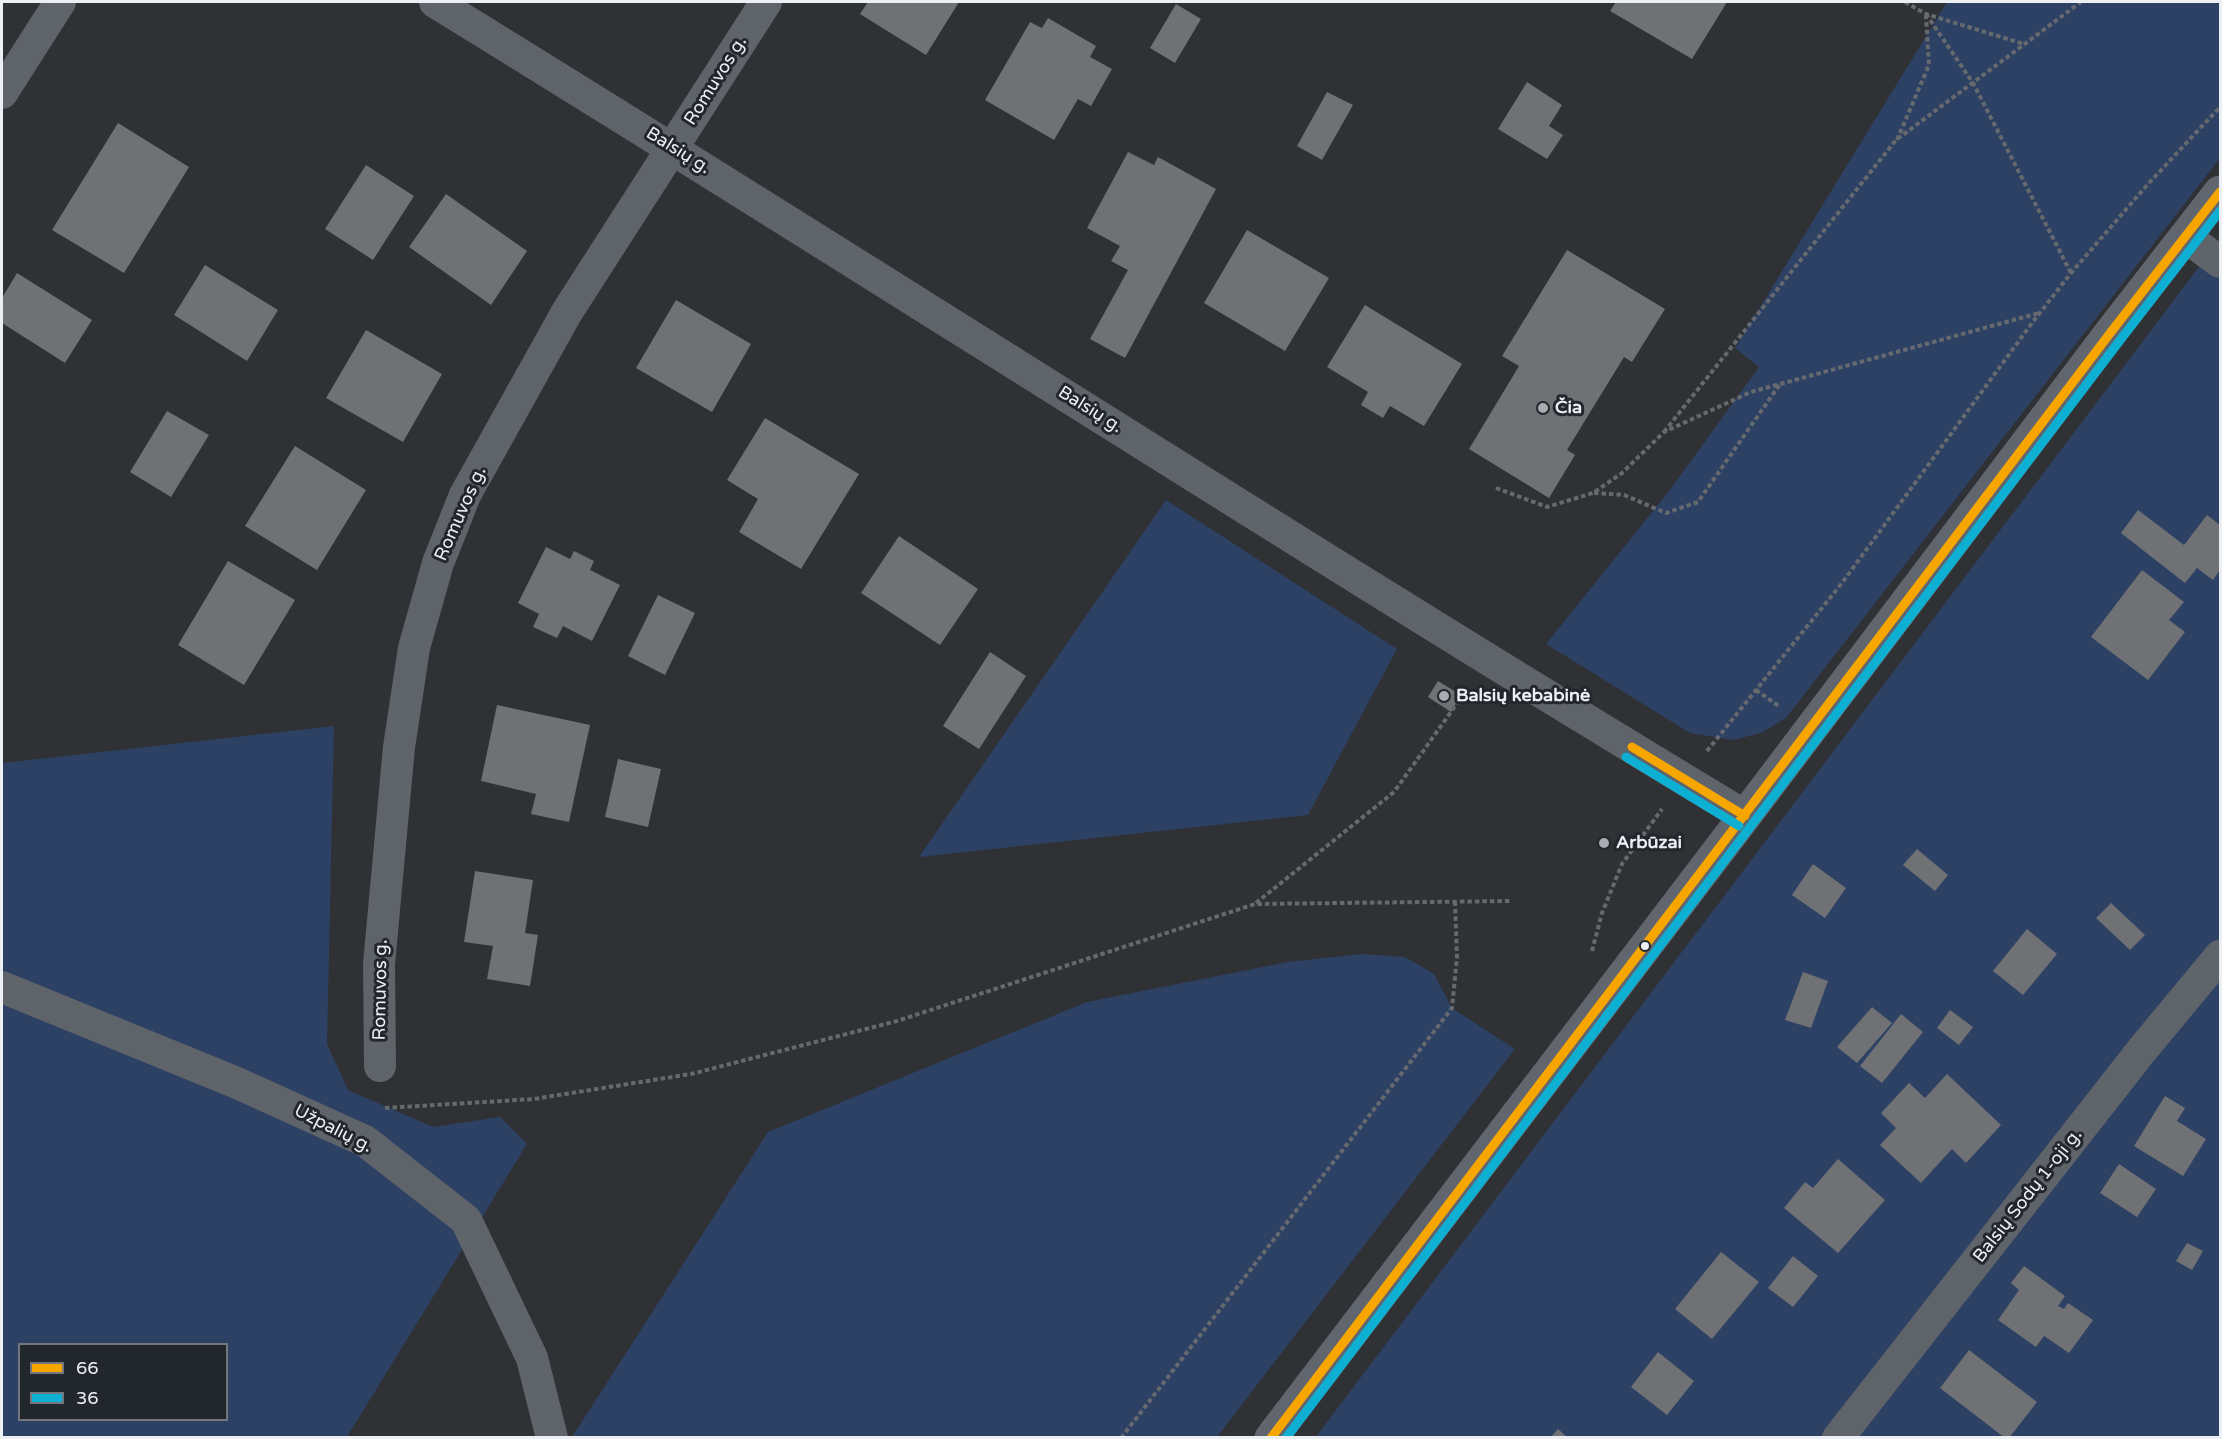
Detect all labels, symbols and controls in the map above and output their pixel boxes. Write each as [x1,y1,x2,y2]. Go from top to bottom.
street label: Romuvos g. [680,32,752,130]
street label: Balsių g. [642,123,714,179]
street label: Balsių g. [1054,382,1126,438]
place label: Čia [1555,397,1582,419]
marker: Čia [1536,401,1550,415]
street label: Romuvos g. [431,464,491,564]
place label: Balsių kebabinė [1456,685,1590,707]
marker: Balsių kebabinė [1437,689,1451,703]
place label: Arbūzai [1616,832,1682,854]
marker: Arbūzai [1597,836,1611,850]
street label: Romuvos g. [369,939,393,1041]
unlabelled marker [1639,940,1651,952]
street label: Užpalių g. [290,1100,376,1158]
street label: Balsių Sodų 1-oji g. [1969,1125,2087,1267]
legend [18,1343,228,1421]
text: 66 [76,1357,99,1379]
text: 36 [76,1387,99,1409]

